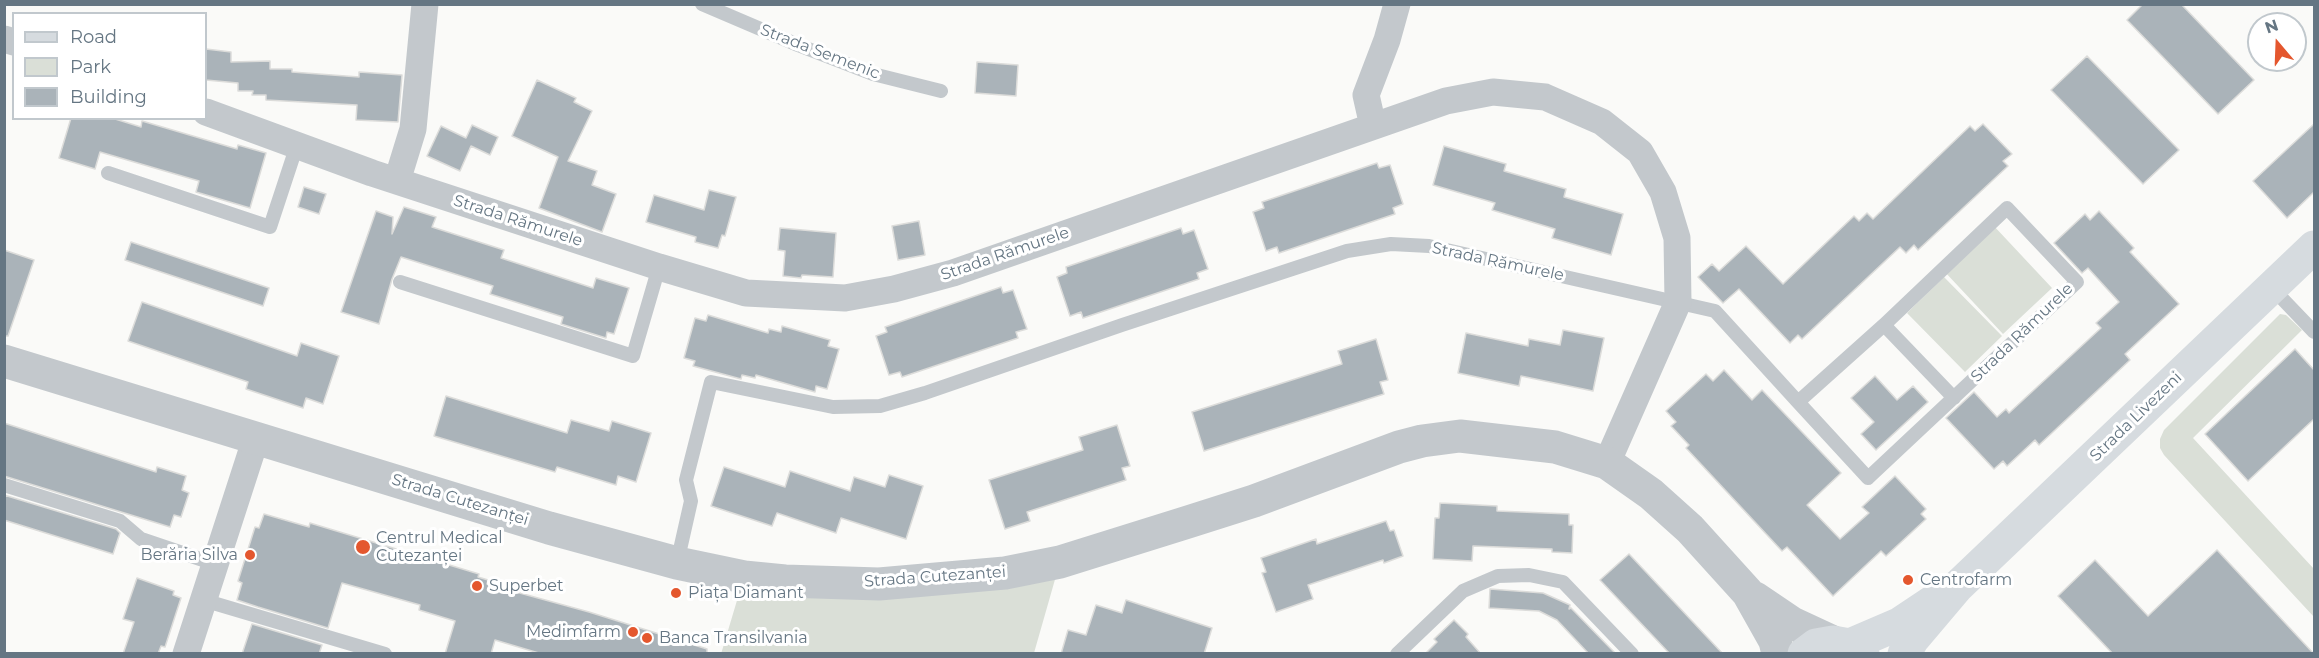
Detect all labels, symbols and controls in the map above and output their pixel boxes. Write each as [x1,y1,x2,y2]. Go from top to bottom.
legend [12,12,207,120]
north arrow [2247,12,2307,72]
text: N [2262,15,2281,37]
street label: Strada Semenic [758,20,882,84]
text: Road [70,26,117,48]
text: Park [70,56,111,78]
text: Building [70,86,147,108]
street label: Strada Rămurele [451,191,585,251]
street label: Strada Rămurele [938,223,1072,285]
street label: Strada Rămurele [1430,239,1566,285]
street label: Strada Rămurele [1967,279,2077,387]
street label: Strada Livezeni [2086,368,2186,466]
street label: Strada Cutezanței [389,470,531,530]
place label: Centrul Medical Cutezanței [376,528,502,566]
marker: Centrul Medical Cutezanței [354,538,372,556]
place label: Berăria Silva [141,545,238,565]
marker: Berăria Silva [243,548,257,562]
street label: Strada Cutezanței [863,562,1007,592]
place label: Centrofarm [1920,570,2012,590]
marker: Centrofarm [1901,573,1915,587]
place label: Superbet [489,576,563,596]
marker: Superbet [470,579,484,593]
place label: Piața Diamant [688,583,804,603]
marker: Piața Diamant [669,586,683,600]
place label: Medimfarm [526,622,621,642]
marker: Medimfarm [626,625,640,639]
place label: Banca Transilvania [659,628,808,648]
marker: Banca Transilvania [640,631,654,645]

